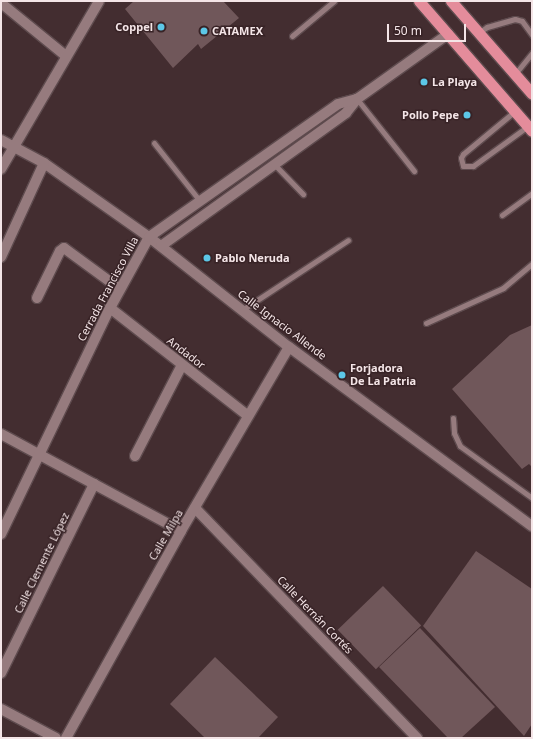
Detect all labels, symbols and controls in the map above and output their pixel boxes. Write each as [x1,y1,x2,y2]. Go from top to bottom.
scale bar [389,16,468,42]
place label: Coppel [115,20,153,34]
marker: Coppel [156,22,166,32]
text: 50 m [394,22,422,39]
place label: CATAMEX [212,24,263,38]
marker: CATAMEX [199,26,209,36]
place label: La Playa [432,75,477,89]
marker: La Playa [419,77,429,87]
place label: Pollo Pepe [402,108,459,122]
marker: Pollo Pepe [462,110,472,120]
street label: Cerrada Francisco Villa [75,234,141,344]
place label: Pablo Neruda [215,251,290,265]
marker: Pablo Neruda [202,253,212,263]
street label: Calle Ignacio Allende [235,287,329,363]
street label: Andador [164,334,208,372]
place label: Forjadora De La Patria [350,362,416,388]
marker: Forjadora De La Patria [337,370,347,380]
street label: Calle Milpa [146,507,186,563]
street label: Calle Clemente López [12,510,72,616]
street label: Calle Hernán Cortés [274,573,356,657]

